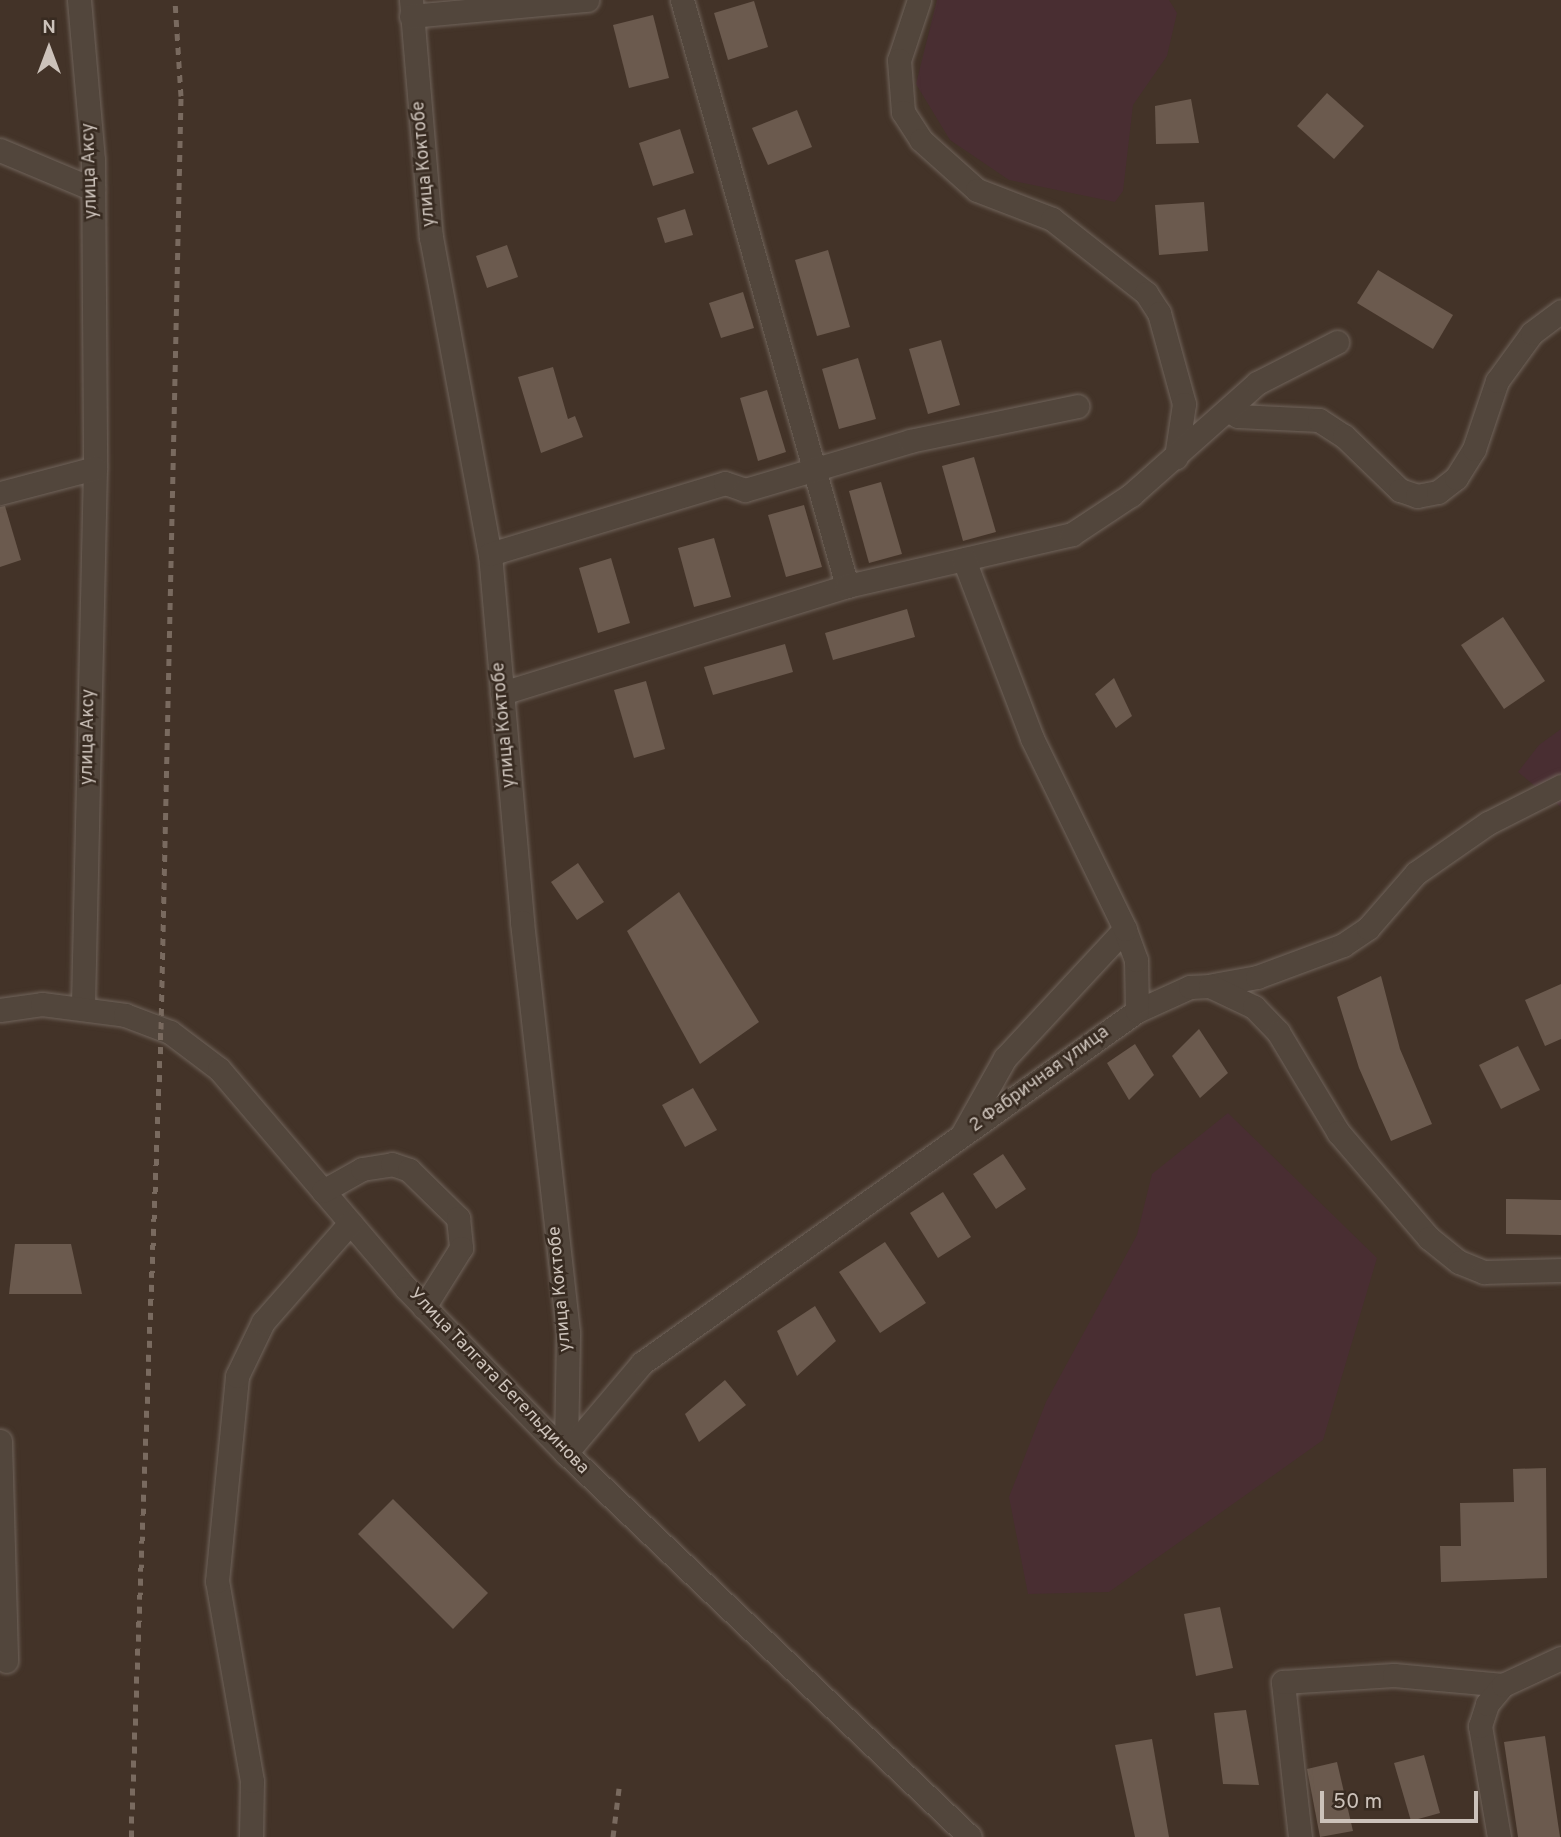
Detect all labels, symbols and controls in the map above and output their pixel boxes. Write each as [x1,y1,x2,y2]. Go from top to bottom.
north arrow [14,14,84,84]
text: N [42,16,56,40]
street label: улица Коктобе [409,100,441,228]
street label: улица Аксу [79,122,103,220]
street label: улица Коктобе [489,661,521,789]
street label: улица Аксу [77,688,101,786]
street label: 2 Фабричная улица [966,1022,1114,1138]
street label: улица Коктобе [545,1225,577,1353]
street label: Улица Талгата Бегельдинова [403,1284,593,1480]
scale bar [1323,1778,1480,1822]
text: 50 m [1333,1789,1382,1816]

